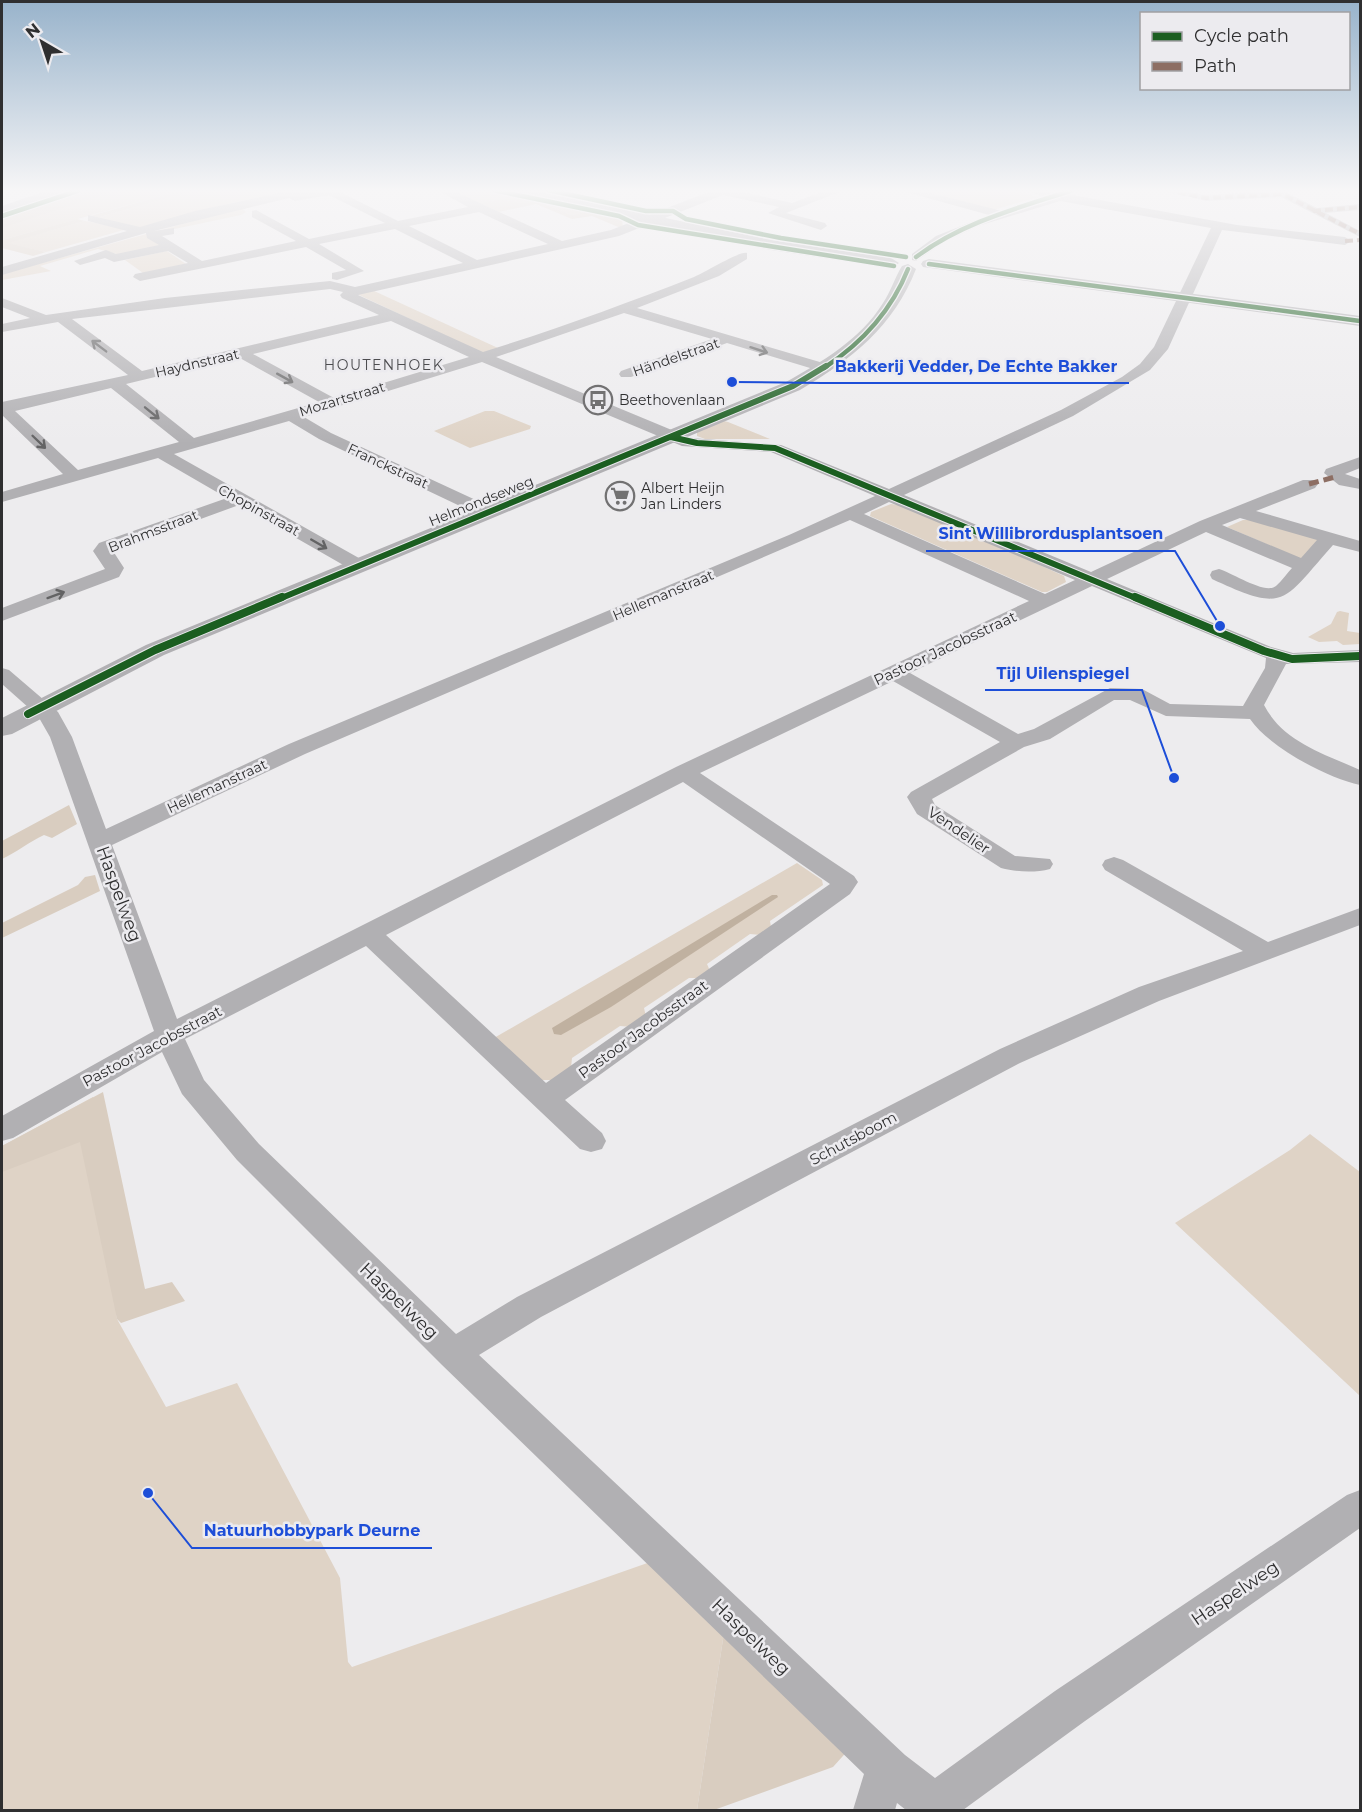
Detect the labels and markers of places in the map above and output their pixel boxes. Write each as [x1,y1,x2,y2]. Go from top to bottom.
callout: Bakkerij Vedder, De Echte Bakker [822,349,1129,383]
bus stop icon: Beethovenlaan [582,384,614,416]
place label: Beethovenlaan [619,391,725,409]
place label: Albert Heijn Jan Linders [640,479,725,513]
supermarket icon: Albert Heijn Jan Linders [604,480,636,512]
callout: Sint Willibrordusplantsoen [926,517,1175,551]
callout: Tijl Uilenspiegel [985,656,1142,690]
callout: Natuurhobbypark Deurne [192,1514,432,1548]

